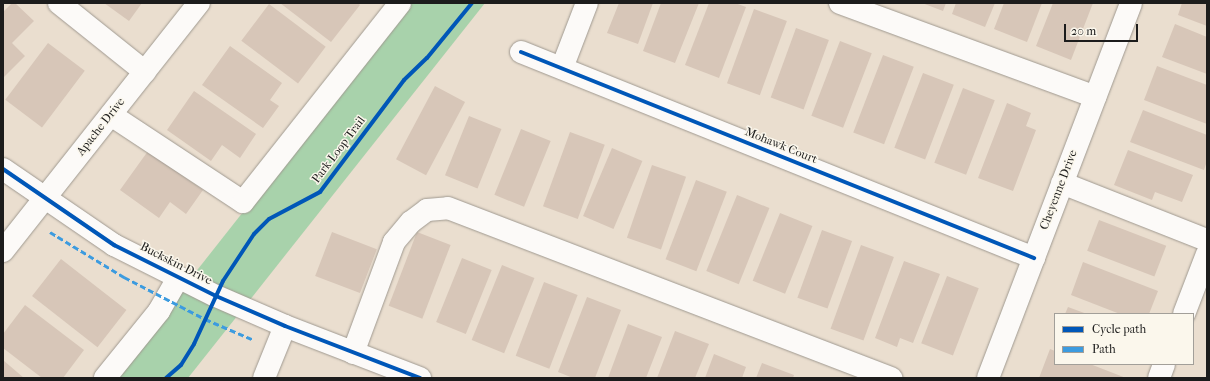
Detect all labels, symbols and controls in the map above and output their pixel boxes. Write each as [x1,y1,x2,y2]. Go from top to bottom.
scale bar [1066,16,1140,42]
text: 20 m [1071,24,1096,38]
street label: Apache Drive [74,95,128,159]
street label: Park Loop Trail [309,114,369,186]
street label: Mohawk Court [743,125,819,167]
street label: Cheyenne Drive [1037,148,1081,232]
street label: Buckskin Drive [138,240,214,288]
legend [1054,313,1194,365]
text: Cycle path [1092,322,1146,336]
text: Path [1092,342,1116,356]

